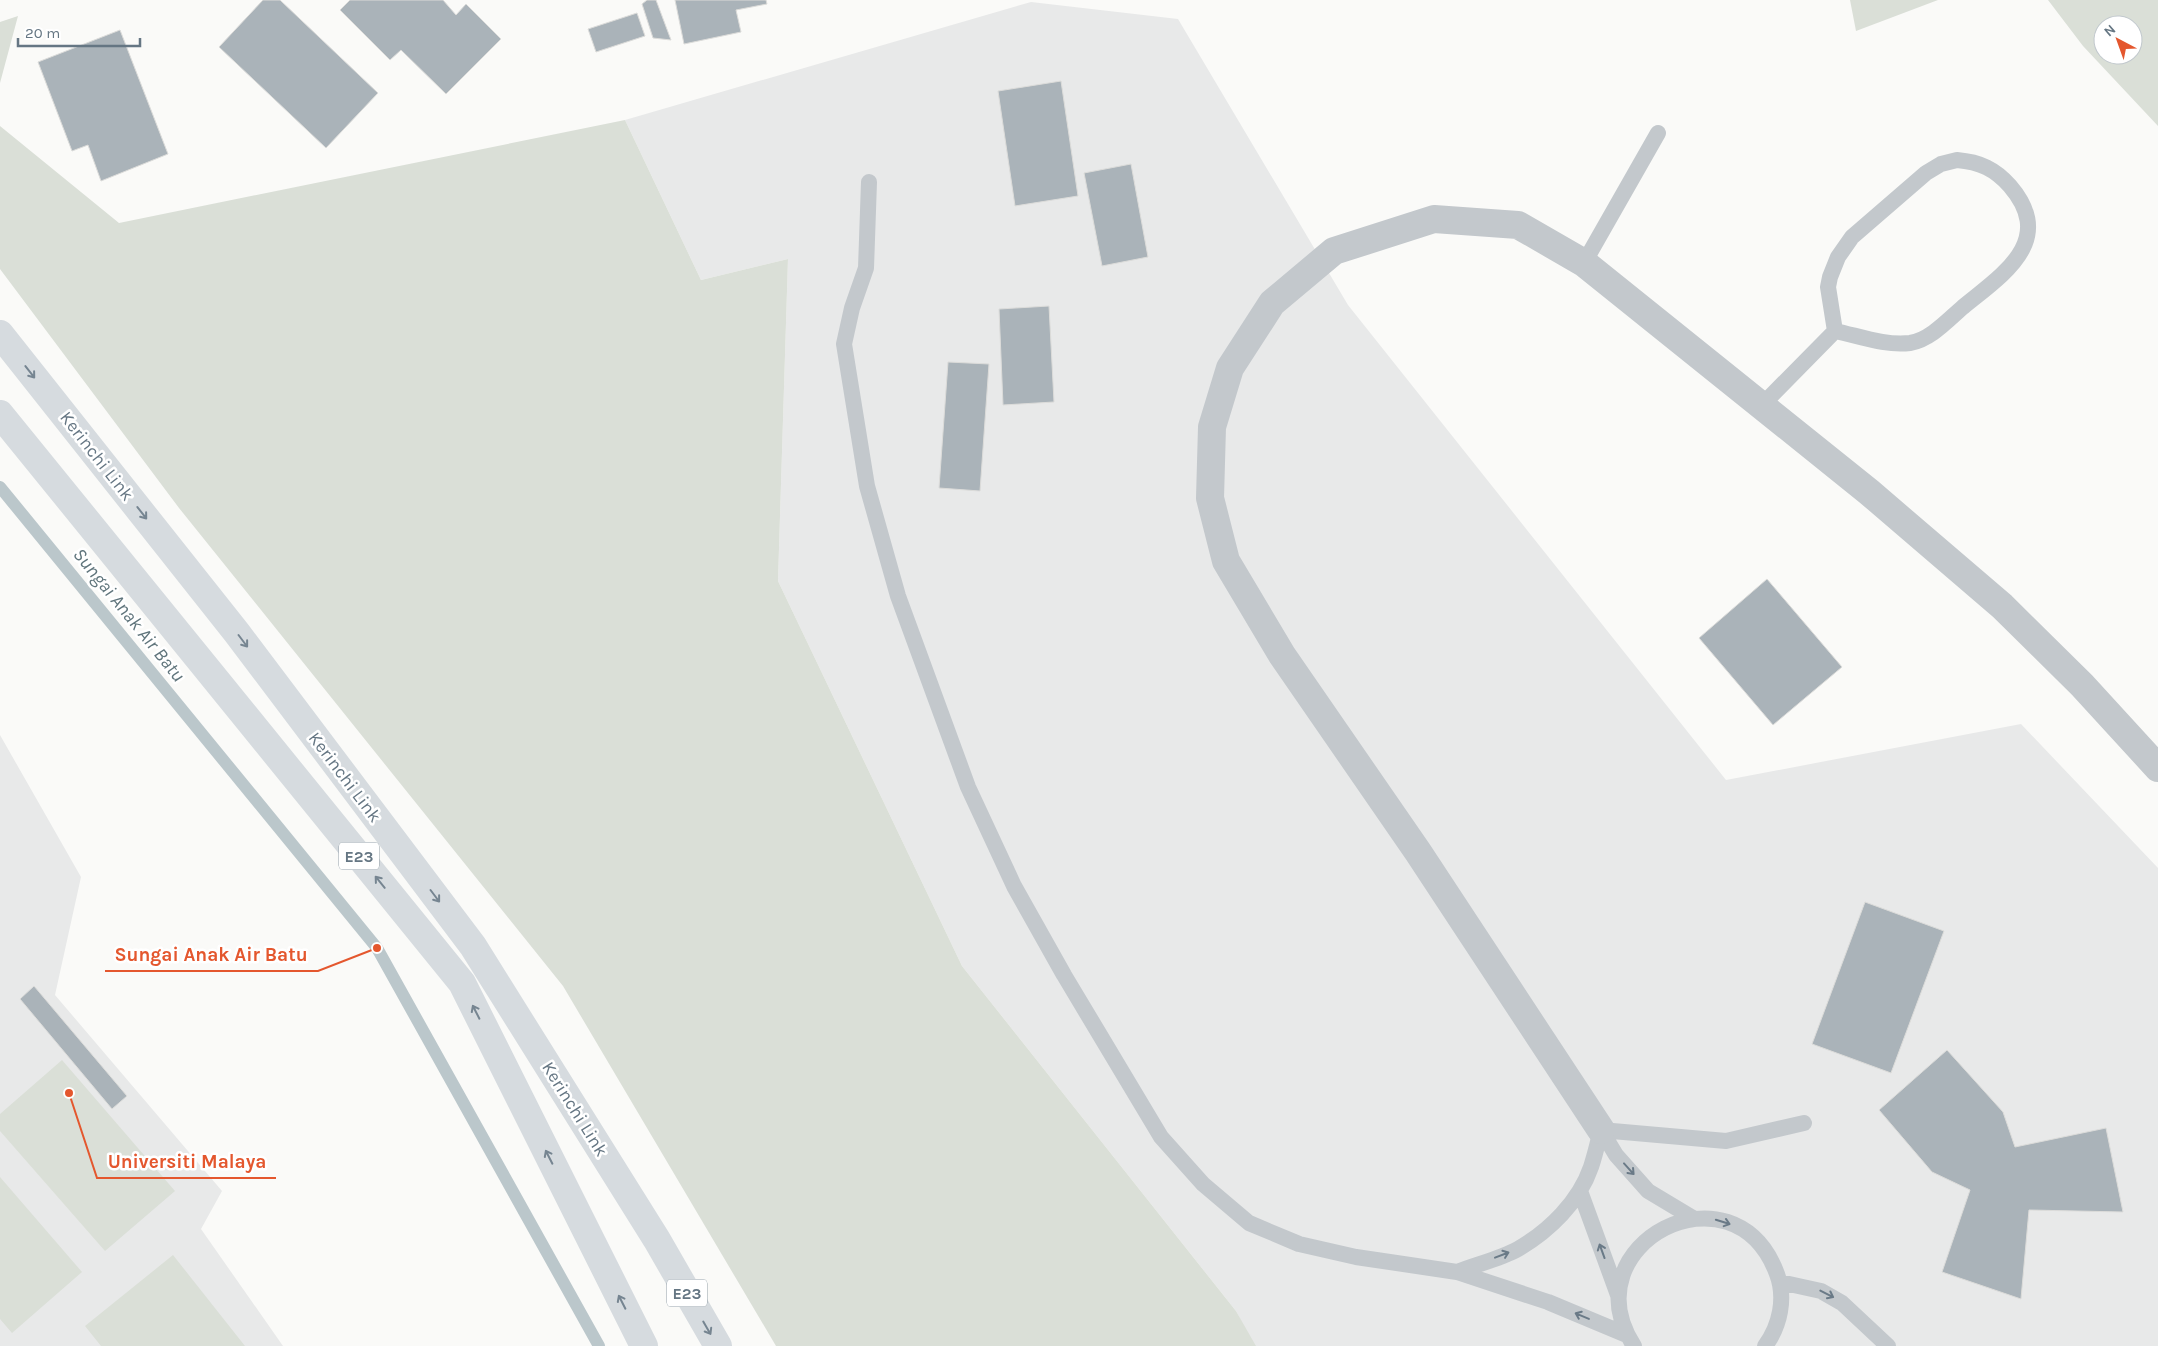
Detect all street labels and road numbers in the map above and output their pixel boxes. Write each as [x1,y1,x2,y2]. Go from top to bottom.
street label: Kerinchi Link [55,407,139,505]
street label: Kerinchi Link [304,727,386,827]
road number: E23 [339,842,379,869]
street label: Kerinchi Link [537,1058,613,1160]
road number: E23 [667,1280,707,1306]

